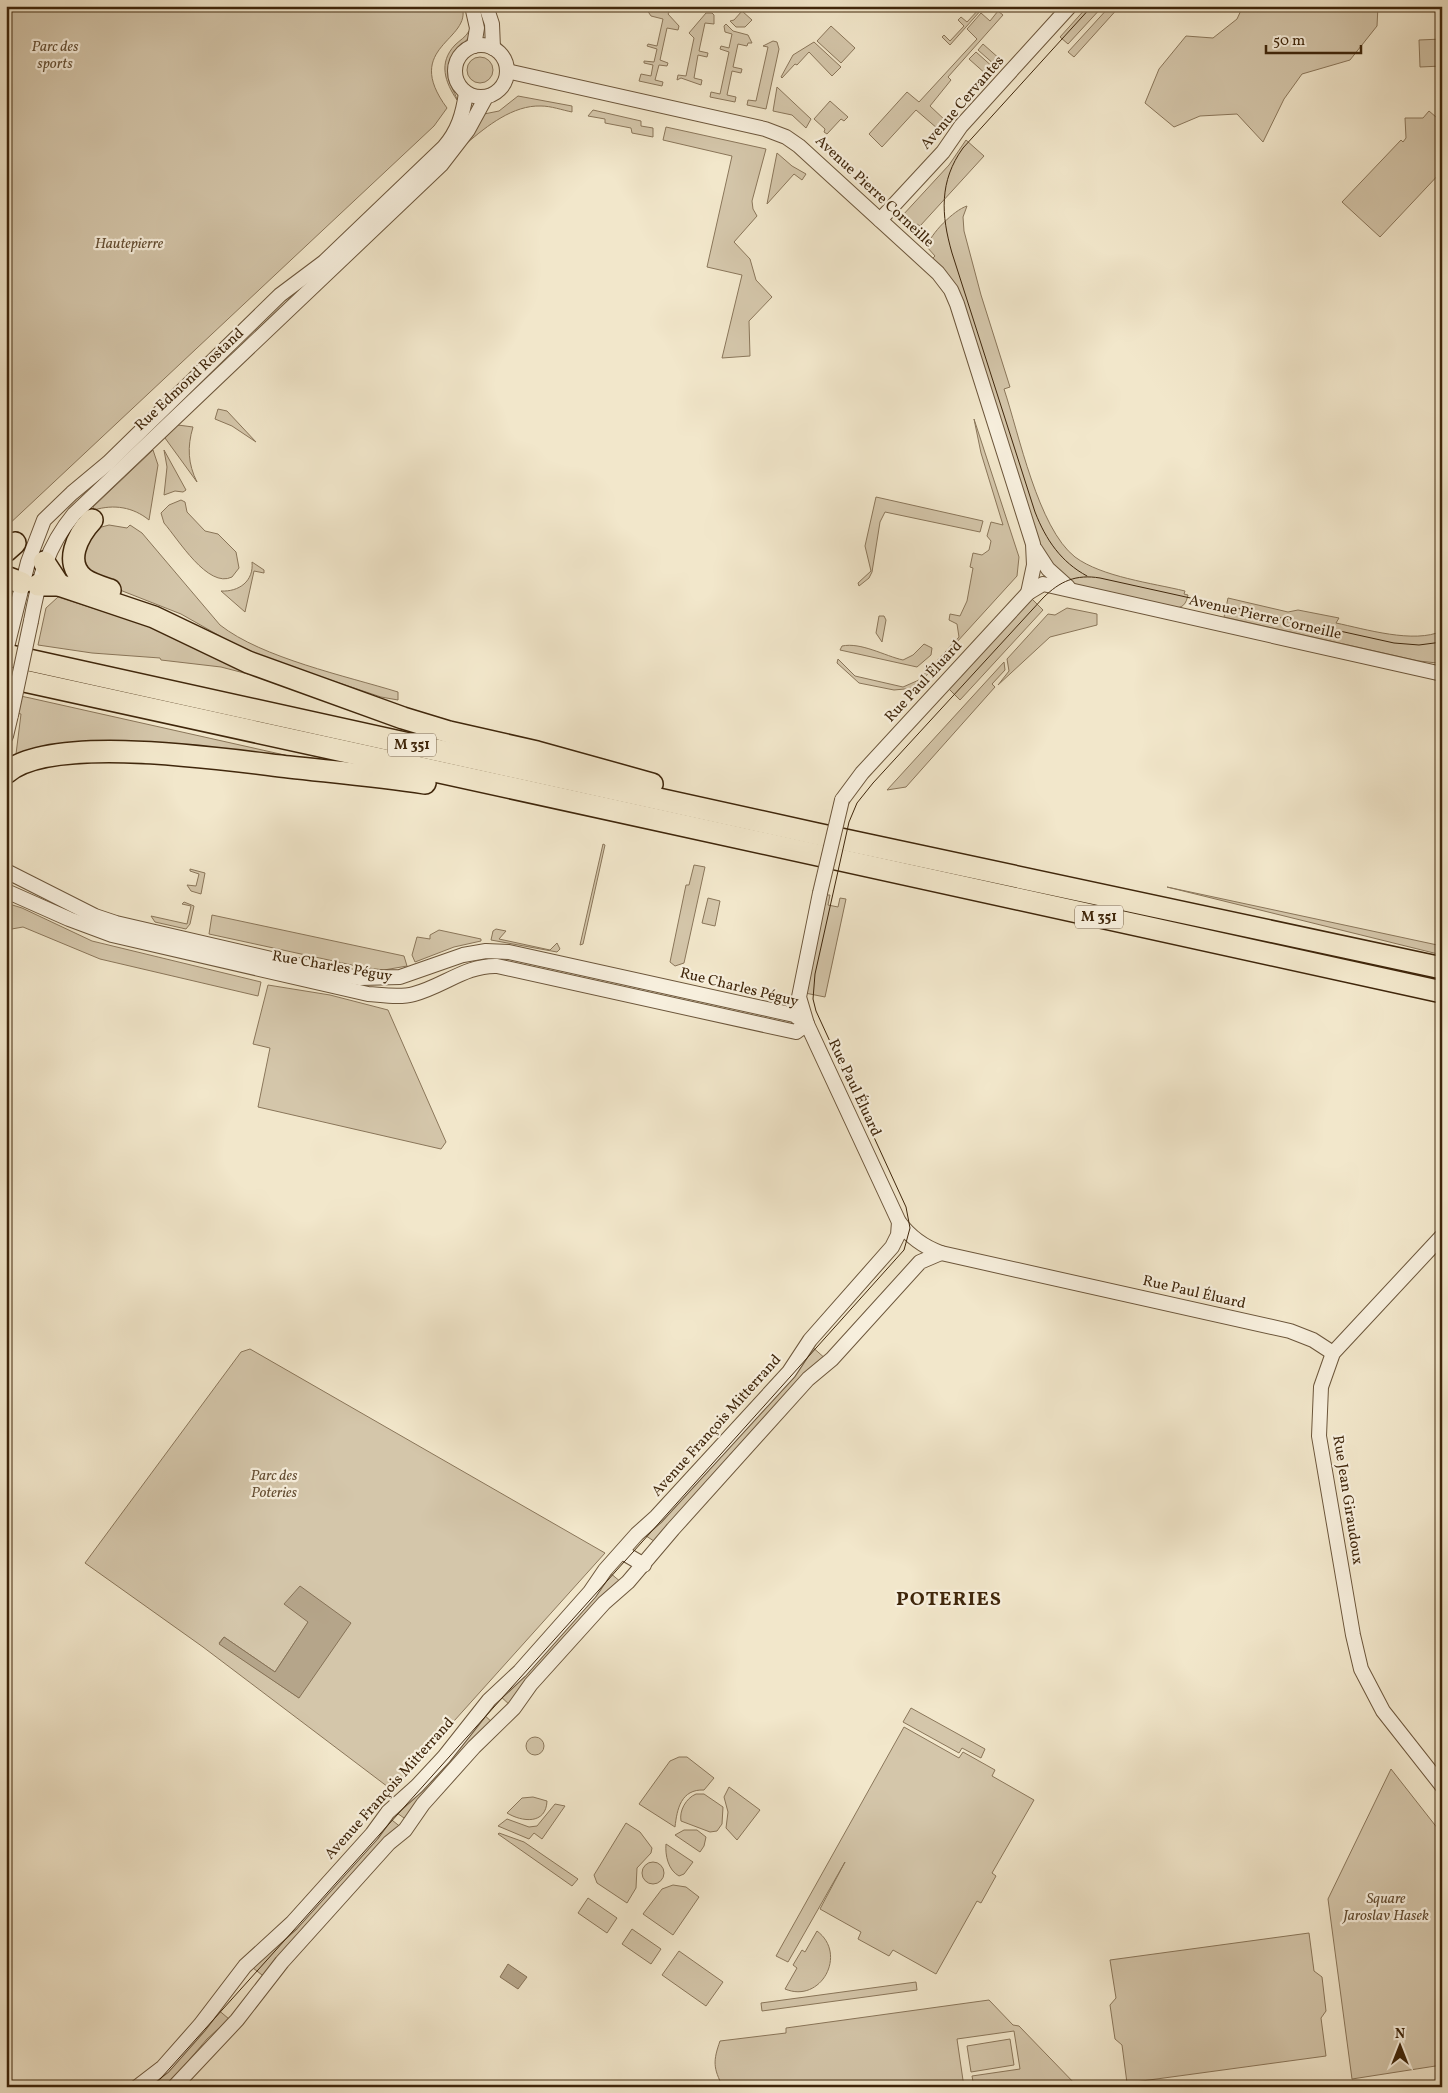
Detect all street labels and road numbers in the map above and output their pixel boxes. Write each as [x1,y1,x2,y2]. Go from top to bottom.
street label: Avenue Cervantes [916,51,1010,155]
street label: Avenue Pierre Corneille [810,131,938,253]
street label: Rue Edmond Rostand [131,324,249,436]
street label: Avenue Pierre Corneille [1187,590,1343,646]
street label: Rue Paul Éluard [880,636,968,728]
road number: M 351 [388,734,436,756]
road number: M 351 [1075,906,1123,929]
street label: Rue Charles Péguy [270,946,394,988]
street label: Rue Charles Péguy [677,963,801,1013]
street label: Rue Paul Éluard [822,1036,886,1140]
street label: Rue Paul Éluard [1140,1271,1248,1315]
street label: Avenue François Mitterrand [647,1350,787,1502]
street label: Rue Jean Giraudoux [1326,1434,1368,1566]
street label: Avenue François Mitterrand [320,1713,460,1865]

